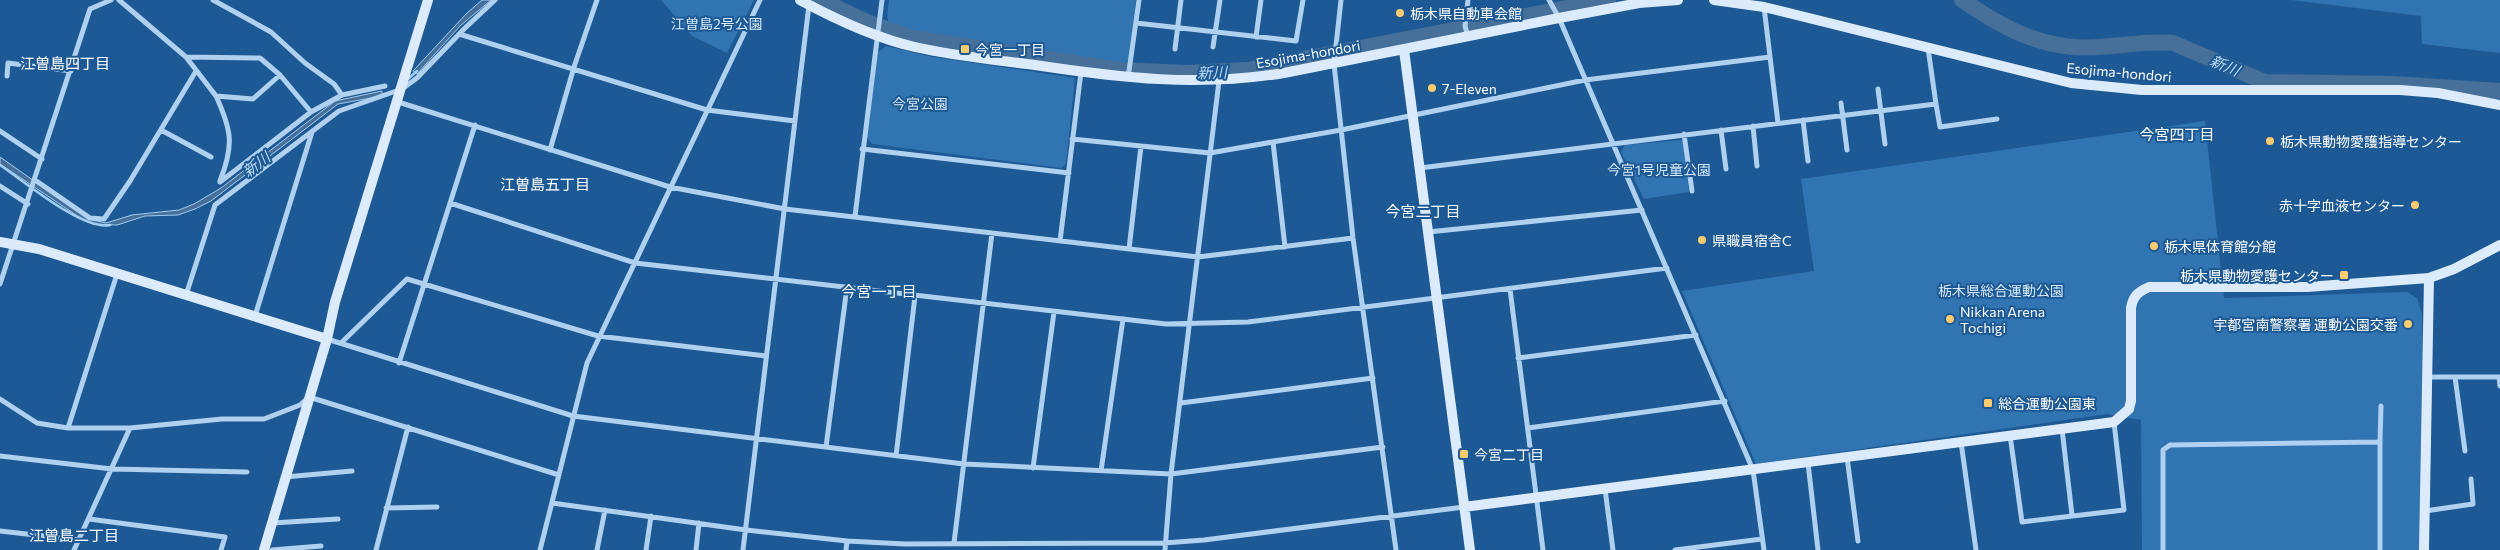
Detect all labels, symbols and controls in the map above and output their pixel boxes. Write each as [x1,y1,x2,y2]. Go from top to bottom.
place label: 栃木県自動車会館 [1410,5,1522,22]
marker: 栃木県自動車会館 [1394,7,1406,19]
park label: 江曽島2号公園 [671,15,763,32]
street label: Esojima-hondori [1254,36,1362,72]
place label: 今宮一丁目 [975,41,1045,58]
marker: 今宮一丁目 [959,43,971,55]
water label: 新川 [2208,51,2244,80]
district label: 江曽島四丁目 [20,54,110,72]
street label: Esojima-hondori [2066,59,2172,85]
water label: 新川 [1197,62,1229,82]
place label: 7-Eleven [1442,80,1497,97]
marker: 7-Eleven [1426,82,1438,94]
park label: 今宮公園 [892,95,948,112]
district label: 今宮四丁目 [2139,125,2215,143]
place label: 栃木県動物愛護指導センター [2280,133,2462,150]
marker: 栃木県動物愛護指導センター [2264,135,2276,147]
water label: 新川 [239,147,275,180]
park label: 今宮1号児童公園 [1607,161,1711,178]
district label: 江曽島五丁目 [500,175,590,193]
place label: 赤十字血液センター [2279,197,2405,214]
marker: 赤十字血液センター [2409,199,2421,211]
district label: 今宮二丁目 [1385,202,1461,220]
place label: 県職員宿舎C [1712,232,1792,249]
marker: 県職員宿舎C [1696,234,1708,246]
place label: 栃木県体育館分館 [2164,238,2276,255]
marker: 栃木県体育館分館 [2148,240,2160,252]
place label: 栃木県動物愛護センター [2180,267,2334,284]
marker: 栃木県動物愛護センター [2338,269,2350,281]
district label: 今宮一丁目 [841,282,917,300]
park label: 栃木県総合運動公園 [1938,282,2064,299]
place label: Nikkan Arena Tochigi [1960,303,2045,336]
marker: Nikkan Arena Tochigi [1944,313,1956,325]
place label: 宇都宮南警察署 運動公園交番 [2213,316,2398,333]
marker: 宇都宮南警察署 運動公園交番 [2402,318,2414,330]
place label: 総合運動公園東 [1998,395,2096,412]
marker: 総合運動公園東 [1982,397,1994,409]
place label: 今宮二丁目 [1474,446,1544,463]
marker: 今宮二丁目 [1458,448,1470,460]
district label: 江曽島二丁目 [29,526,119,544]

